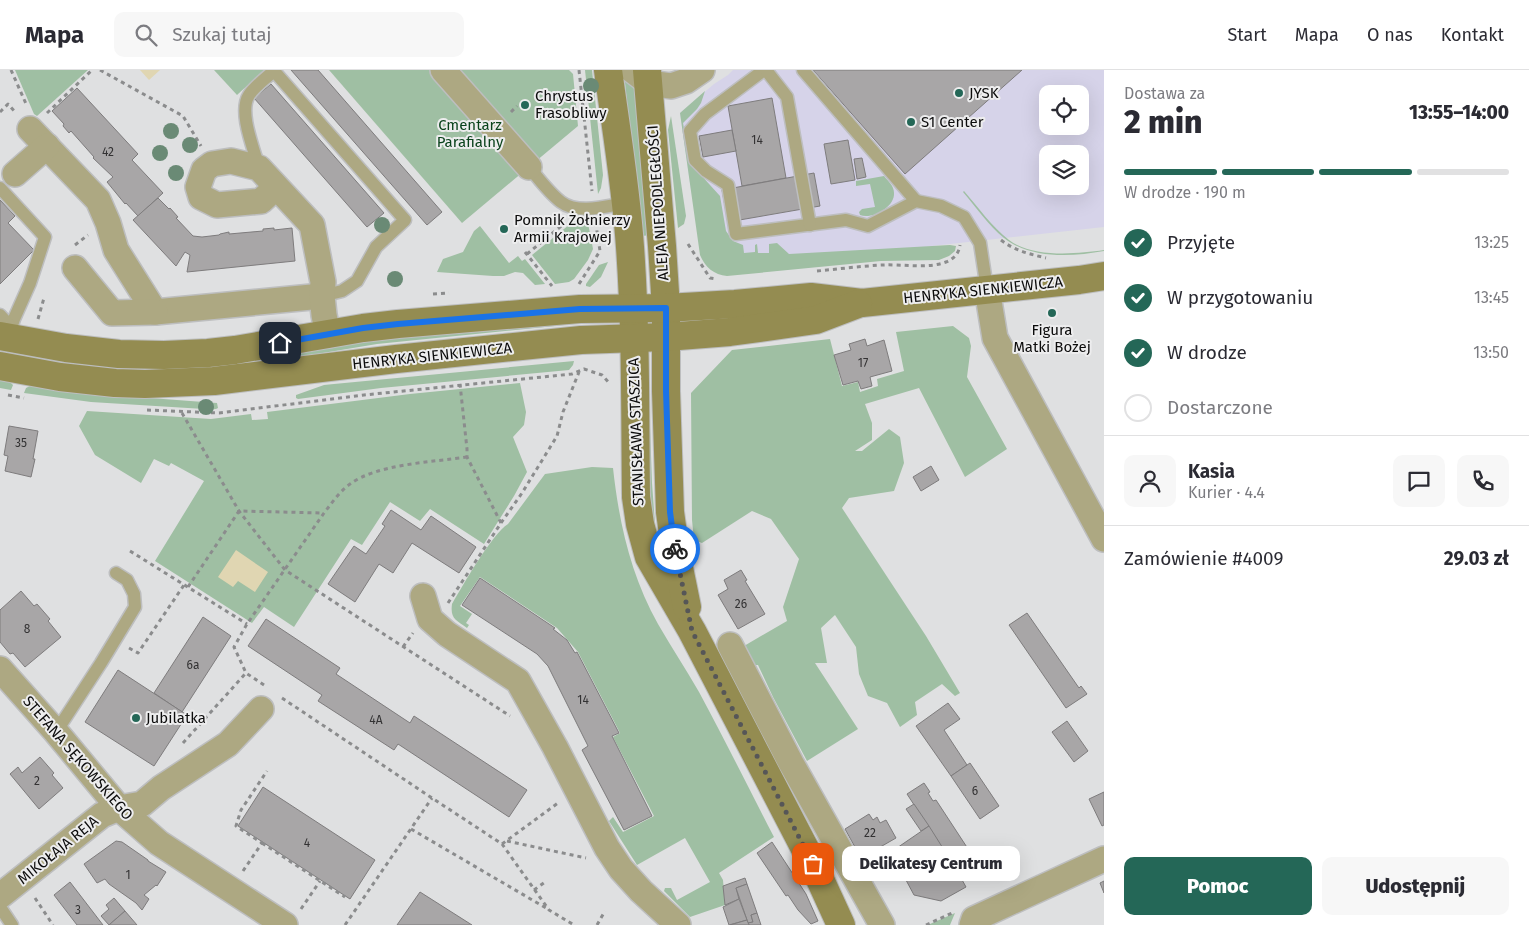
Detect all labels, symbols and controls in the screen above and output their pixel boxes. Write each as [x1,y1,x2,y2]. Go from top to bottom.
search box [114,12,464,57]
text: Mapa [25,21,84,49]
icon: search [132,21,160,49]
text: Szukaj tutaj [172,23,272,46]
text: Start [1227,24,1267,46]
text: Mapa [1295,24,1339,46]
text: O nas [1367,24,1413,46]
text: Kontakt [1441,24,1504,46]
place label: JYSK [969,84,999,102]
text: Dostawa za [1124,84,1205,103]
map controls [1039,85,1089,195]
button: locate [1039,85,1089,135]
place label: Chrystus Frasobliwy [535,87,607,122]
marker: JYSK [953,87,965,99]
marker: Chrystus Frasobliwy [519,99,531,111]
text: 13:55–14:00 [1409,101,1509,124]
text: 2 min [1124,103,1202,141]
place label: S1 Center [921,113,984,131]
park label: Cmentarz Parafialny [437,116,504,151]
marker: S1 Center [905,116,917,128]
street label: ALEJA NIEPODLEGŁOŚCI [644,125,672,281]
house number: 14 [751,133,763,147]
house number: 42 [102,145,114,159]
button: layers [1039,145,1089,195]
text: W drodze · 190 m [1124,183,1246,202]
place label: Pomnik Żołnierzy Armii Krajowej [514,211,631,246]
marker: Pomnik Żołnierzy Armii Krajowej [498,223,510,235]
icon: check [1124,229,1152,257]
text: Przyjęte [1167,231,1235,254]
text: 13:25 [1474,233,1509,252]
street label: HENRYKA SIENKIEWICZA [902,273,1064,307]
icon: check [1124,284,1152,312]
text: W przygotowaniu [1167,286,1313,309]
text: 13:45 [1474,288,1509,307]
marker: Figura Matki Bożej [1046,307,1058,319]
place label: Figura Matki Bożej [1013,321,1091,356]
pin [259,322,301,364]
icon: home [266,329,294,357]
street label: HENRYKA SIENKIEWICZA [351,339,513,373]
icon: check [1124,339,1152,367]
text: W drodze [1167,341,1247,364]
text: 13:50 [1473,343,1509,362]
house number: 17 [858,356,868,370]
street label: STANISŁAWA STASZICA [624,357,648,506]
text: Dostarczone [1167,396,1273,419]
house number: 35 [15,436,27,450]
button: person [1124,455,1176,507]
button: chat [1393,455,1445,507]
button: phone [1457,455,1509,507]
text: Kasia [1188,460,1235,483]
text: Kurier · 4.4 [1188,483,1265,502]
courier [650,524,700,574]
icon: bike [661,535,689,563]
text: Zamówienie #4009 [1124,547,1284,570]
text: 29.03 zł [1444,547,1509,570]
house number: 26 [735,597,747,611]
house number: 8 [24,622,31,636]
house number: 6a [187,658,199,672]
street label: STEFANA SĘKOWSKIEGO [19,692,137,824]
house number: 14 [577,693,589,707]
place label: Jubilatka [146,709,206,727]
marker: Jubilatka [130,712,142,724]
house number: 4A [369,713,383,727]
house number: 2 [34,774,40,788]
house number: 6 [972,784,978,798]
street label: MIKOŁAJA REJA [14,812,102,888]
house number: 22 [864,826,876,840]
house number: 4 [304,836,311,850]
pin [792,843,834,885]
callout: Delikatesy Centrum [843,846,1020,882]
icon: bag [799,850,827,878]
text: Delikatesy Centrum [859,854,1003,873]
button: Pomoc [1124,857,1312,915]
button: Udostępnij [1322,857,1509,915]
house number: 1 [125,868,131,882]
house number: 3 [75,903,81,917]

